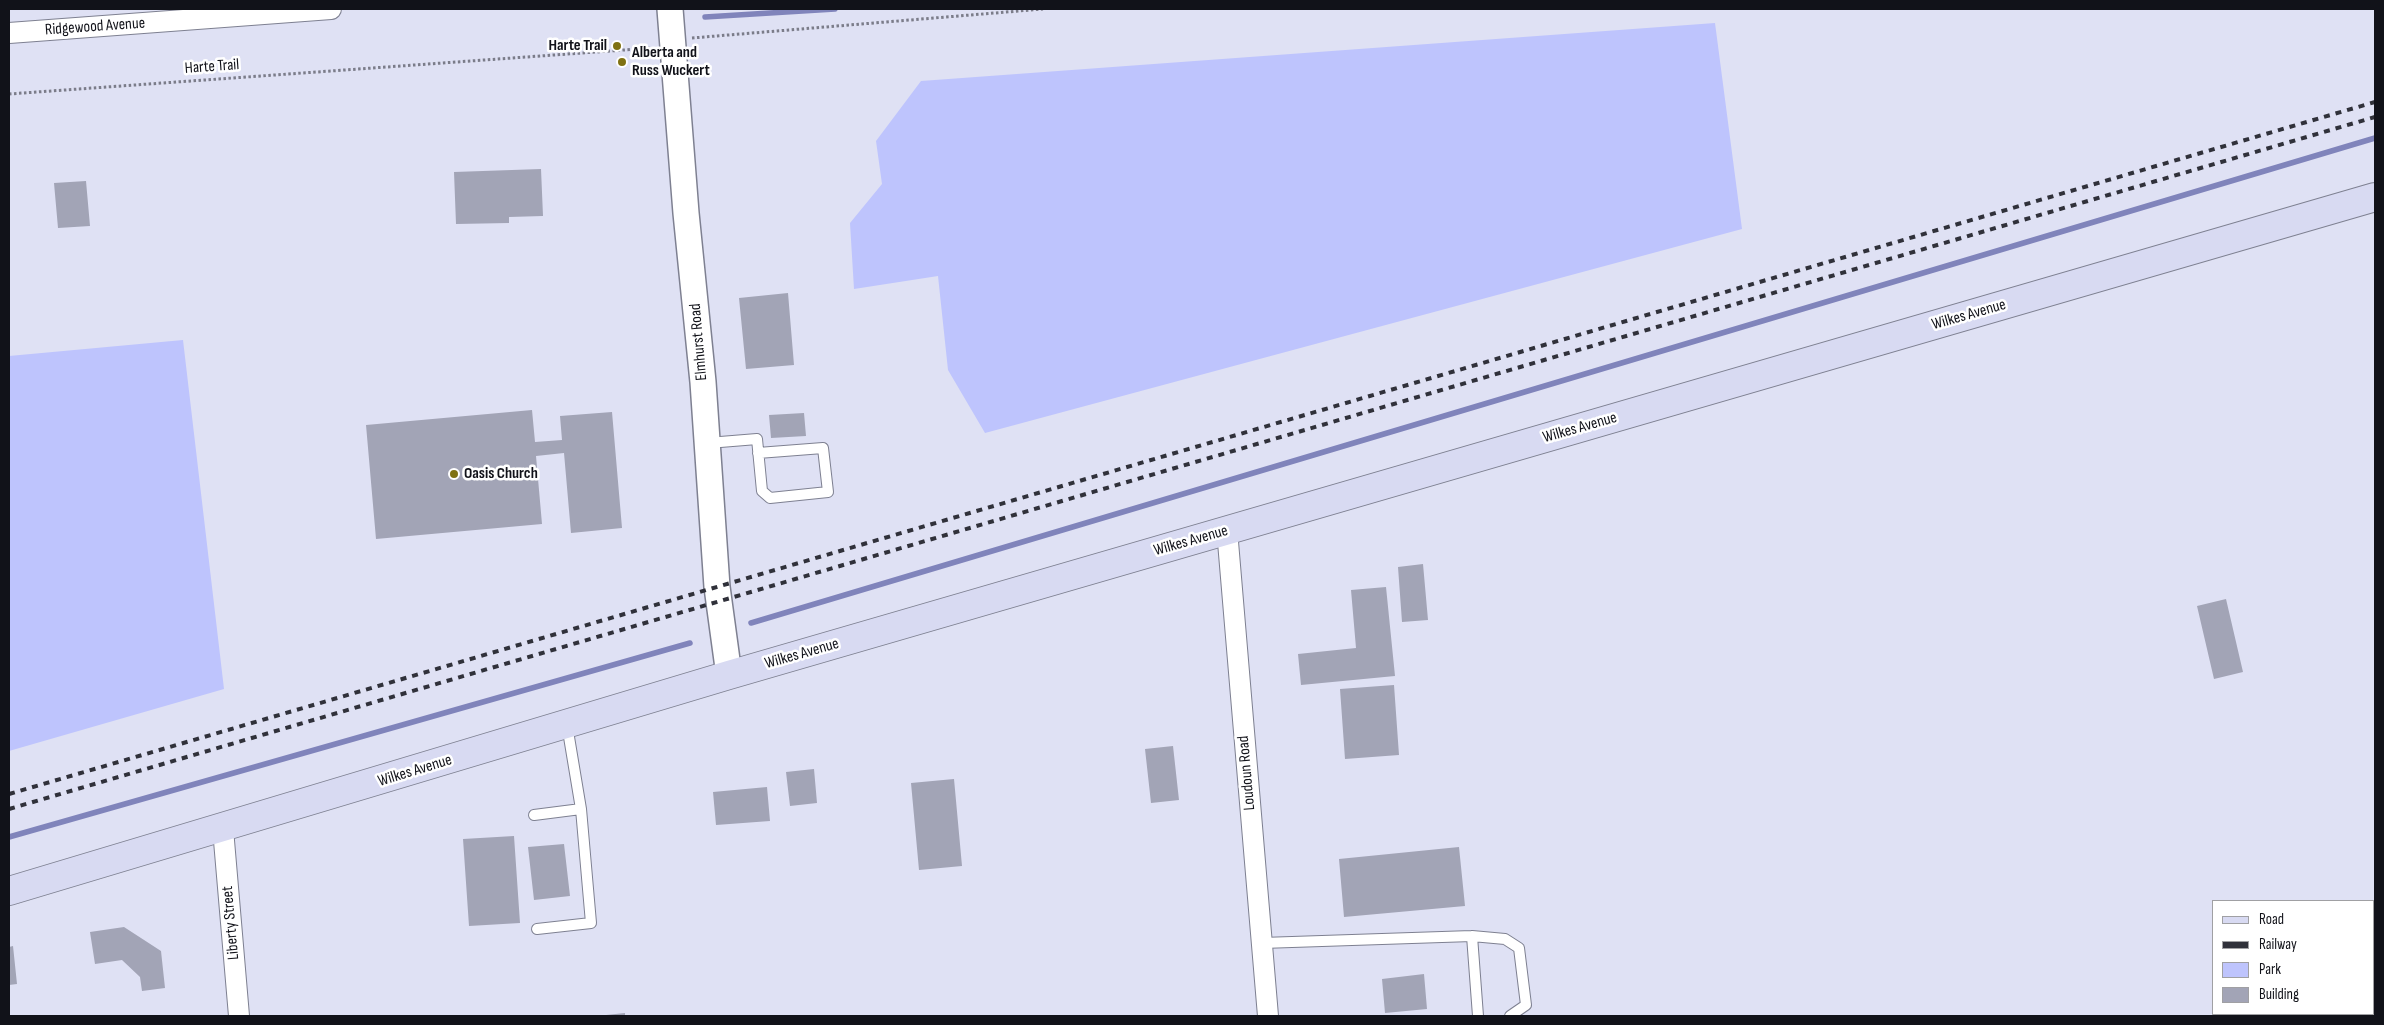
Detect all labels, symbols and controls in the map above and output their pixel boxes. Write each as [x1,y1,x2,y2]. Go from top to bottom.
street label: Ridgewood Avenue [44,14,146,40]
place label: Harte Trail [548,36,607,56]
marker: Harte Trail [611,40,623,52]
place label: Alberta and Russ Wuckert [632,43,710,81]
street label: Harte Trail [184,56,240,78]
marker: Alberta and Russ Wuckert [616,56,628,68]
street label: Wilkes Avenue [1930,295,2008,335]
street label: Elmhurst Road [686,303,712,381]
street label: Wilkes Avenue [1541,408,1619,448]
place label: Oasis Church [464,464,538,484]
marker: Oasis Church [448,468,460,480]
street label: Wilkes Avenue [1152,521,1230,561]
street label: Wilkes Avenue [763,634,841,674]
street label: Loudoun Road [1234,735,1260,811]
street label: Wilkes Avenue [376,751,454,791]
street label: Liberty Street [218,885,244,961]
legend [2212,900,2374,1015]
text: Road [2259,910,2284,929]
text: Railway [2259,935,2297,954]
text: Park [2259,960,2281,979]
text: Building [2259,985,2299,1004]

